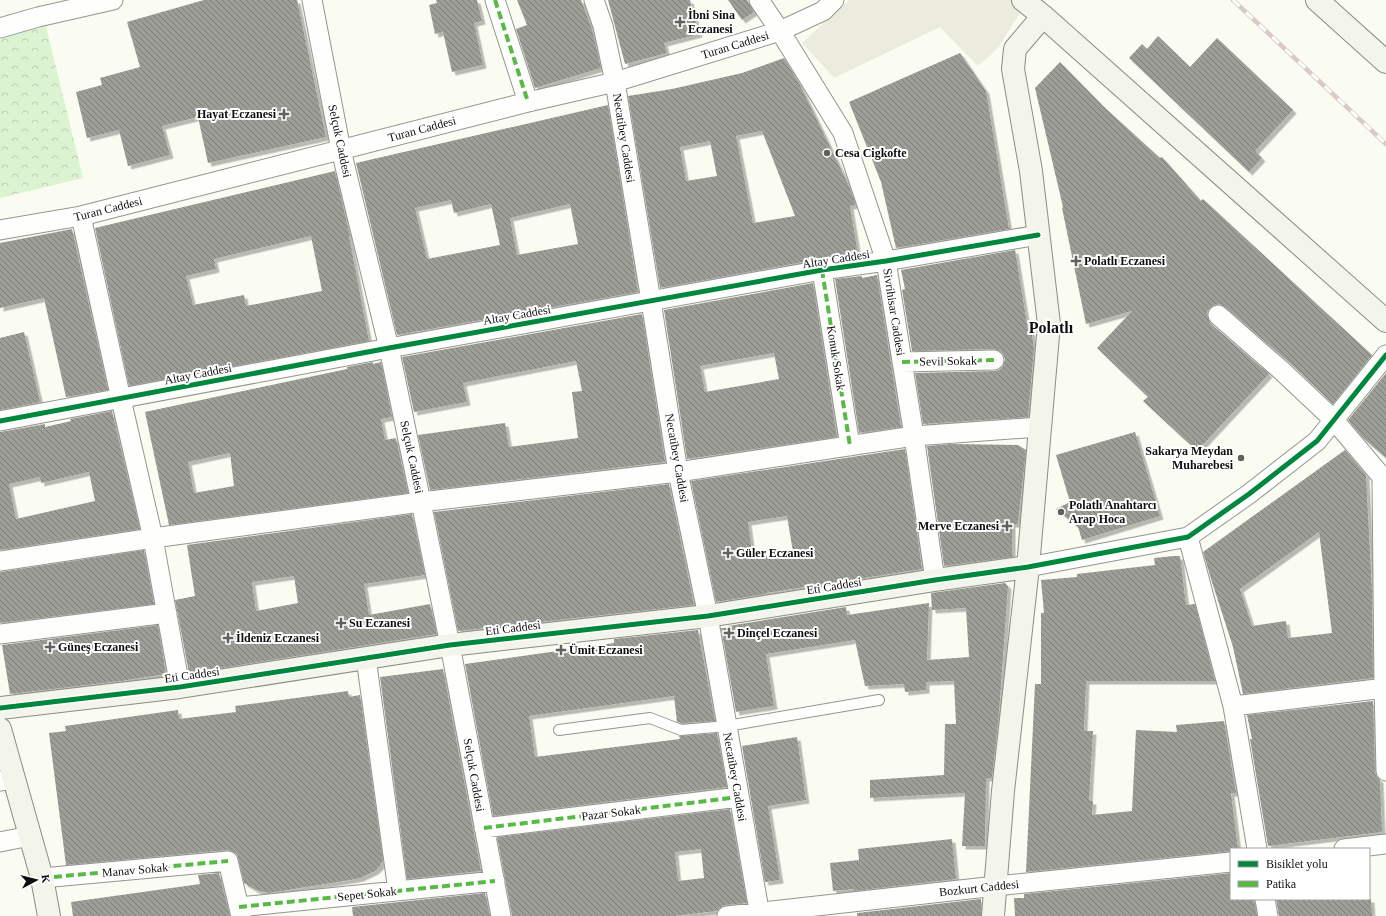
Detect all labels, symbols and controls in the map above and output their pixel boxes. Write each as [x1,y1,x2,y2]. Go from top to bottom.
place label: İbni Sina Eczanesi [688,8,735,36]
marker: İbni Sina Eczanesi [675,17,685,27]
street label: Turan Caddesi [700,28,771,62]
street label: Necatibey Caddesi [610,92,638,184]
street label: Selçuk Caddesi [325,103,355,179]
place label: Hayat Eczanesi [197,107,277,121]
marker: Hayat Eczanesi [279,109,289,119]
street label: Turan Caddesi [386,113,458,145]
place label: Cesa Cigkofte [835,146,907,160]
marker: Cesa Cigkofte [822,148,832,158]
street label: Turan Caddesi [72,194,144,224]
street label: Altay Caddesi [801,247,871,271]
place label: Polatlı Eczanesi [1084,254,1166,268]
marker: Polatlı Eczanesi [1071,256,1081,266]
street label: Sivrihisar Caddesi [880,267,908,357]
street label: Altay Caddesi [482,302,553,328]
district label: Polatlı [1029,319,1074,336]
street label: Konuk Sokak [824,324,848,392]
street label: Sevil Sokak [919,353,977,369]
street label: Altay Caddesi [163,360,234,387]
street label: Necatibey Caddesi [662,412,692,504]
street label: Selçuk Caddesi [397,419,427,495]
place label: Sakarya Meydan Muharebesi [1145,444,1234,472]
marker: Sakarya Meydan Muharebesi [1236,453,1246,463]
place label: Polatlı Anahtarcı Arap Hoca [1069,498,1157,526]
marker: Polatlı Anahtarcı Arap Hoca [1056,507,1066,517]
place label: Merve Eczanesi [918,519,1000,533]
marker: Merve Eczanesi [1002,521,1012,531]
place label: Güler Eczanesi [736,546,814,560]
marker: Güler Eczanesi [723,548,733,558]
street label: Eti Caddesi [805,575,863,597]
place label: Su Eczanesi [349,616,411,630]
marker: Su Eczanesi [336,618,346,628]
street label: Eti Caddesi [485,618,542,638]
place label: Dinçel Eczanesi [737,626,818,640]
marker: Dinçel Eczanesi [724,628,734,638]
place label: İldeniz Eczanesi [236,631,320,645]
marker: İldeniz Eczanesi [223,633,233,643]
place label: Güneş Eczanesi [58,640,139,654]
marker: Güneş Eczanesi [45,642,55,652]
place label: Ümit Eczanesi [569,643,643,657]
marker: Ümit Eczanesi [556,645,566,655]
street label: Eti Caddesi [163,664,221,686]
street label: Necatibey Caddesi [720,731,750,823]
street label: Selçuk Caddesi [461,737,487,813]
street label: Pazar Sokak [581,802,641,824]
legend [1230,848,1370,900]
text: Bisiklet yolu [1266,857,1328,871]
north arrow [16,860,56,900]
street label: Manav Sokak [101,860,169,880]
text: K [39,874,52,884]
street label: Bozkurt Caddesi [938,877,1020,899]
text: Patika [1266,877,1297,891]
street label: Sepet Sokak [337,884,397,904]

